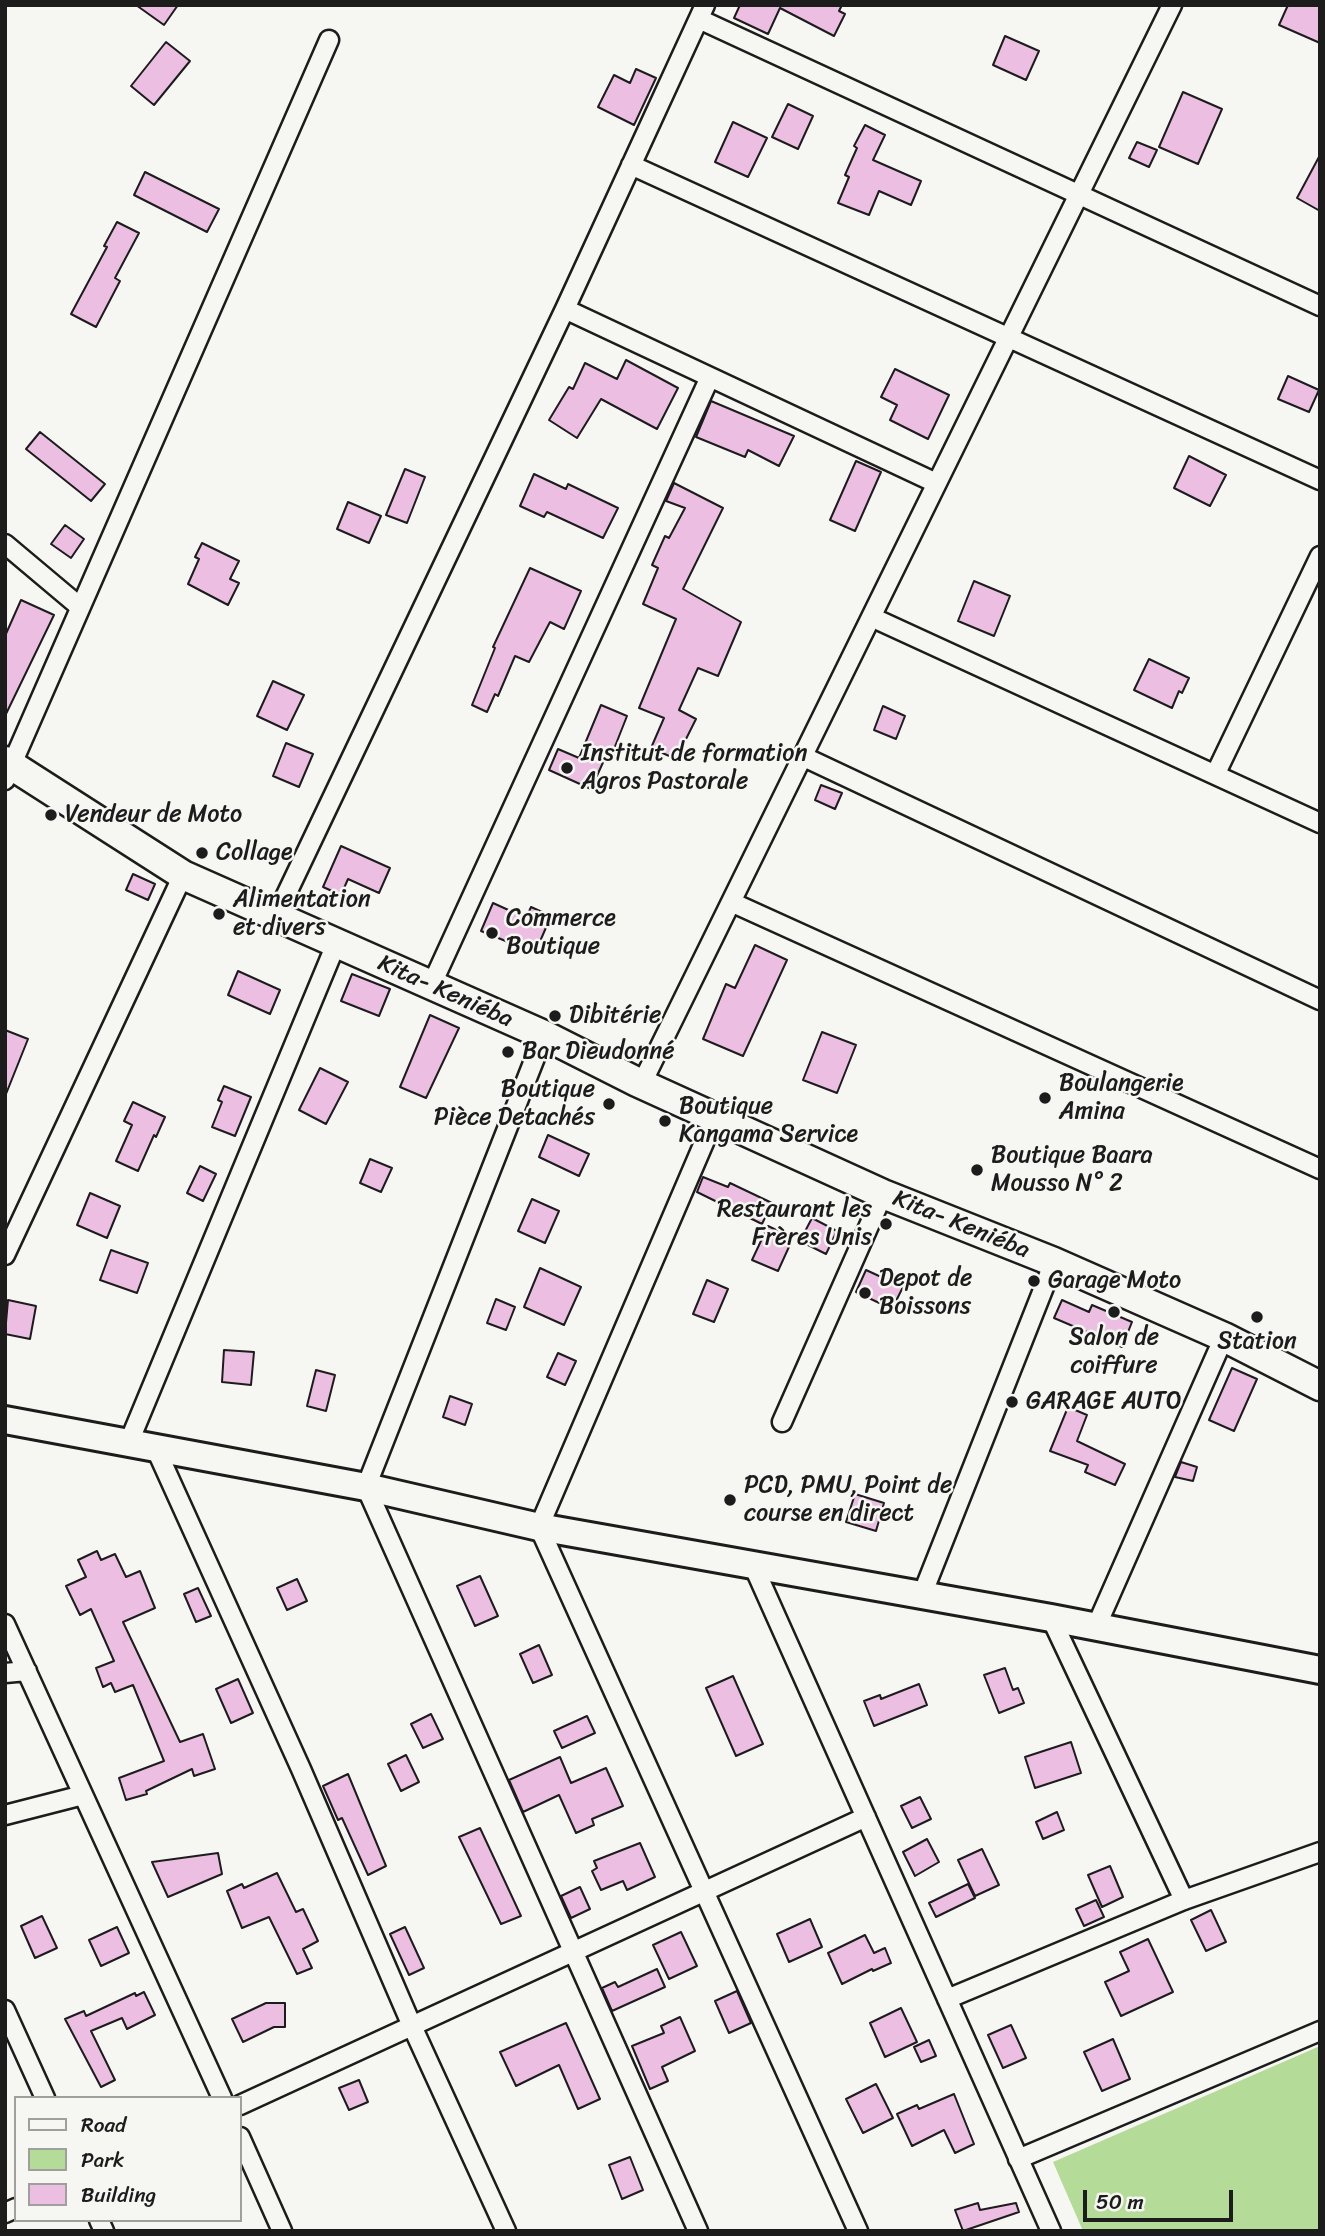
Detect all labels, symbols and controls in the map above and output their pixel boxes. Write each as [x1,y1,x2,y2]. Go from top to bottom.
place label: Institut de formation Agros Pastorale [581,740,807,796]
marker: Institut de formation Agros Pastorale [559,760,575,776]
place label: Vendeur de Moto [65,801,242,829]
marker: Vendeur de Moto [43,807,59,823]
place label: Collage [216,839,293,867]
marker: Collage [194,845,210,861]
place label: Alimentation et divers [233,886,371,942]
place label: Commerce Boutique [506,905,616,961]
marker: Alimentation et divers [211,906,227,922]
marker: Commerce Boutique [484,925,500,941]
street label: Kita- Keniéba [373,949,517,1035]
place label: Dibitérie [569,1002,661,1030]
marker: Dibitérie [547,1008,563,1024]
place label: Bar Dieudonné [522,1038,675,1066]
marker: Bar Dieudonné [500,1044,516,1060]
place label: Boulangerie Amina [1059,1070,1184,1126]
place label: Boutique Pièce Detachés [434,1076,595,1132]
marker: Boulangerie Amina [1037,1090,1053,1106]
place label: Boutique Kangama Service [679,1093,858,1149]
marker: Boutique Pièce Detachés [601,1096,617,1112]
marker: Boutique Kangama Service [657,1113,673,1129]
place label: Boutique Baara Mousso N° 2 [991,1142,1153,1198]
marker: Boutique Baara Mousso N° 2 [969,1162,985,1178]
street label: Kita- Keniéba [888,1185,1034,1265]
place label: Restaurant les Frères Unis [717,1196,872,1252]
marker: Restaurant les Frères Unis [878,1216,894,1232]
place label: Depot de Boissons [879,1265,972,1321]
place label: Garage Moto [1048,1267,1181,1295]
marker: Garage Moto [1026,1273,1042,1289]
marker: Depot de Boissons [857,1285,873,1301]
marker: Salon de coiffure [1106,1304,1122,1320]
marker: Station [1249,1309,1265,1325]
place label: Salon de coiffure [1069,1324,1159,1380]
place label: Station [1217,1328,1297,1356]
place label: GARAGE AUTO [1026,1388,1182,1416]
marker: GARAGE AUTO [1004,1394,1020,1410]
place label: PCD, PMU, Point de course en direct [744,1472,952,1528]
marker: PCD, PMU, Point de course en direct [722,1492,738,1508]
legend [14,2096,242,2222]
text: Road [81,2106,126,2144]
text: Park [81,2141,124,2179]
text: Building [81,2176,156,2214]
scale bar [1087,2176,1238,2220]
text: 50 m [1096,2183,1144,2221]

